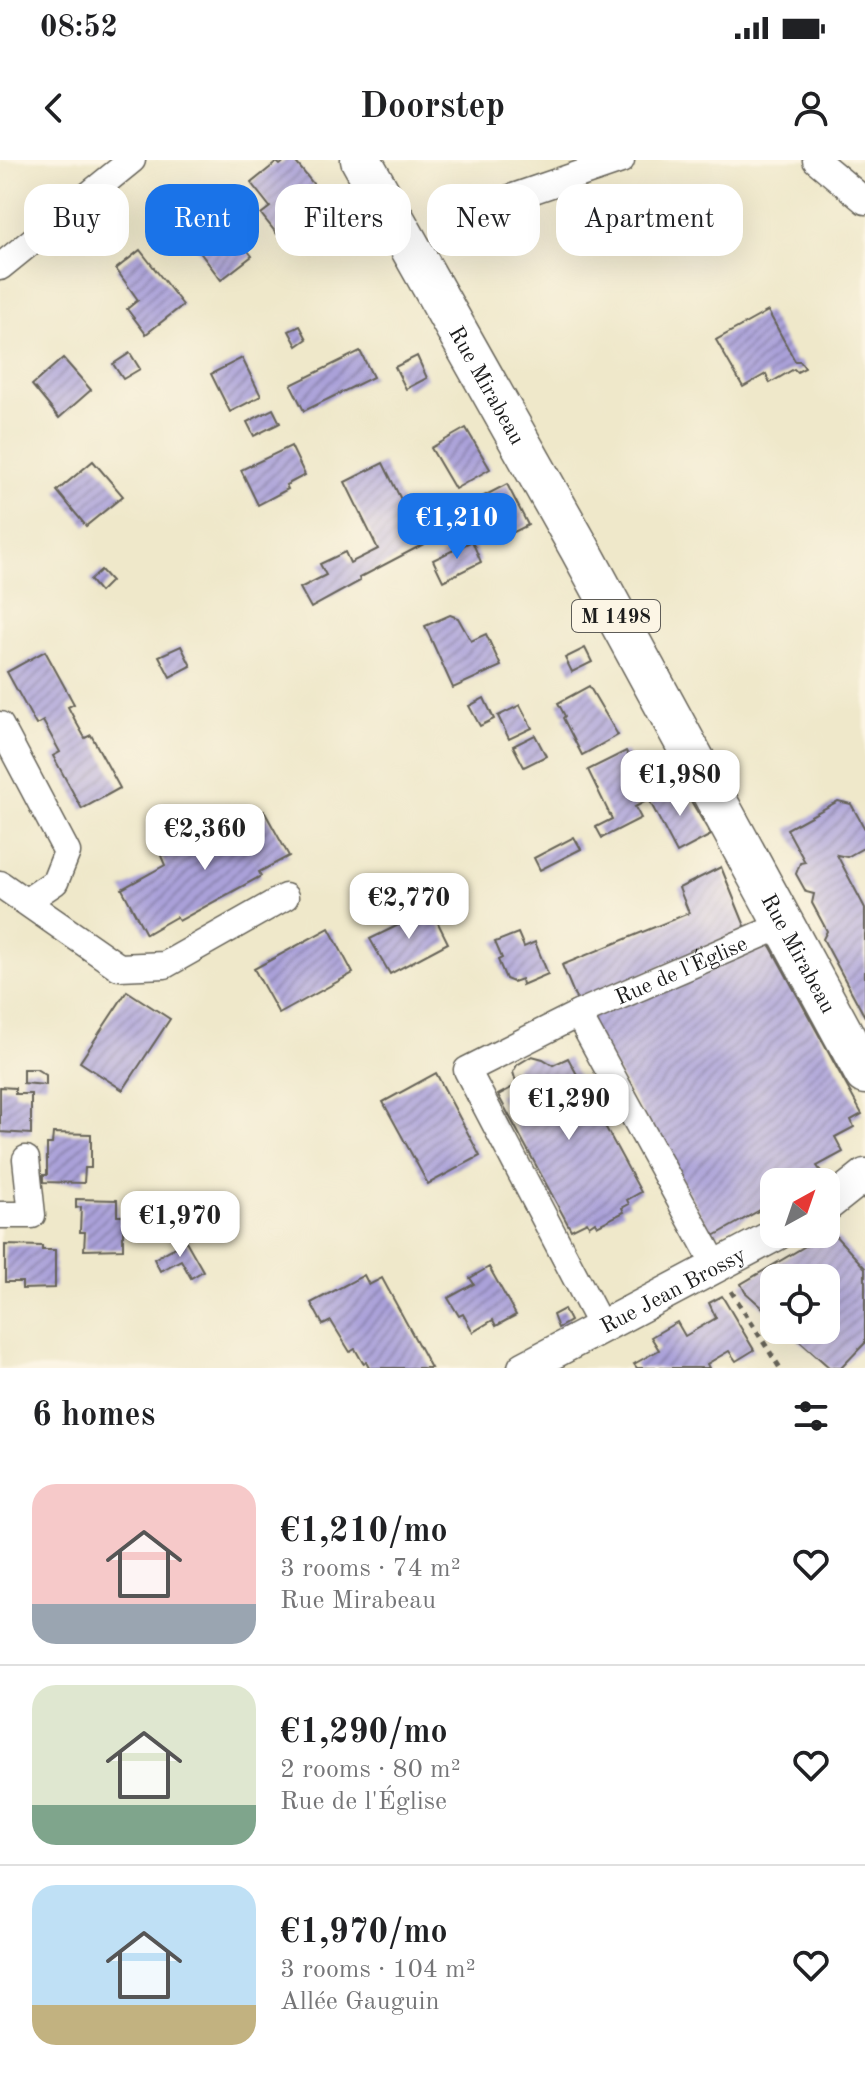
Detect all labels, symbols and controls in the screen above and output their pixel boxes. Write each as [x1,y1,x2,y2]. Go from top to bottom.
text: 08:52 [40,13,118,43]
icon: back [32,86,76,130]
icon: person [789,86,833,130]
text: Doorstep [360,90,505,126]
chip: Buy [24,184,129,256]
chip: Rent [145,184,259,256]
chip: Filters [275,184,411,256]
chip: New [427,184,540,256]
chip: Apartment [556,184,743,256]
street label: Rue Mirabeau [444,323,528,449]
pin: €1,210 [392,493,522,561]
text: €1,210 [416,506,498,532]
road number: M 1498 [572,600,660,632]
pin: €1,980 [615,750,745,818]
text: €1,980 [639,763,721,789]
pin: €2,360 [140,804,270,872]
text: €2,360 [164,817,246,843]
pin: €2,770 [344,873,474,941]
text: €2,770 [368,886,450,912]
street label: Rue Mirabeau [756,891,839,1017]
street label: Rue de l'Église [612,933,751,1009]
pin: €1,290 [504,1074,634,1142]
text: €1,290 [528,1087,610,1113]
north arrow [760,1168,840,1248]
map controls [760,1168,840,1344]
pin: €1,970 [115,1191,245,1259]
text: €1,970 [139,1204,221,1230]
street label: Rue Jean Brossy [597,1244,750,1338]
button: locate [760,1264,840,1344]
icon: filters [789,1394,833,1438]
text: 6 homes [32,1399,155,1433]
text: €1,210/mo [280,1515,448,1549]
icon: home [96,1516,192,1612]
icon: heart [789,1542,833,1586]
text: 3 rooms · 74 m² [280,1556,461,1582]
text: Rue Mirabeau [280,1588,436,1614]
text: €1,290/mo [280,1716,448,1750]
icon: home [96,1717,192,1813]
icon: heart [789,1743,833,1787]
text: 2 rooms · 80 m² [280,1757,461,1783]
text: Rue de l'Église [280,1789,447,1815]
text: €1,970/mo [280,1916,448,1950]
icon: home [96,1917,192,2013]
icon: heart [789,1943,833,1987]
text: 3 rooms · 104 m² [280,1957,476,1983]
text: Allée Gauguin [280,1989,440,2015]

